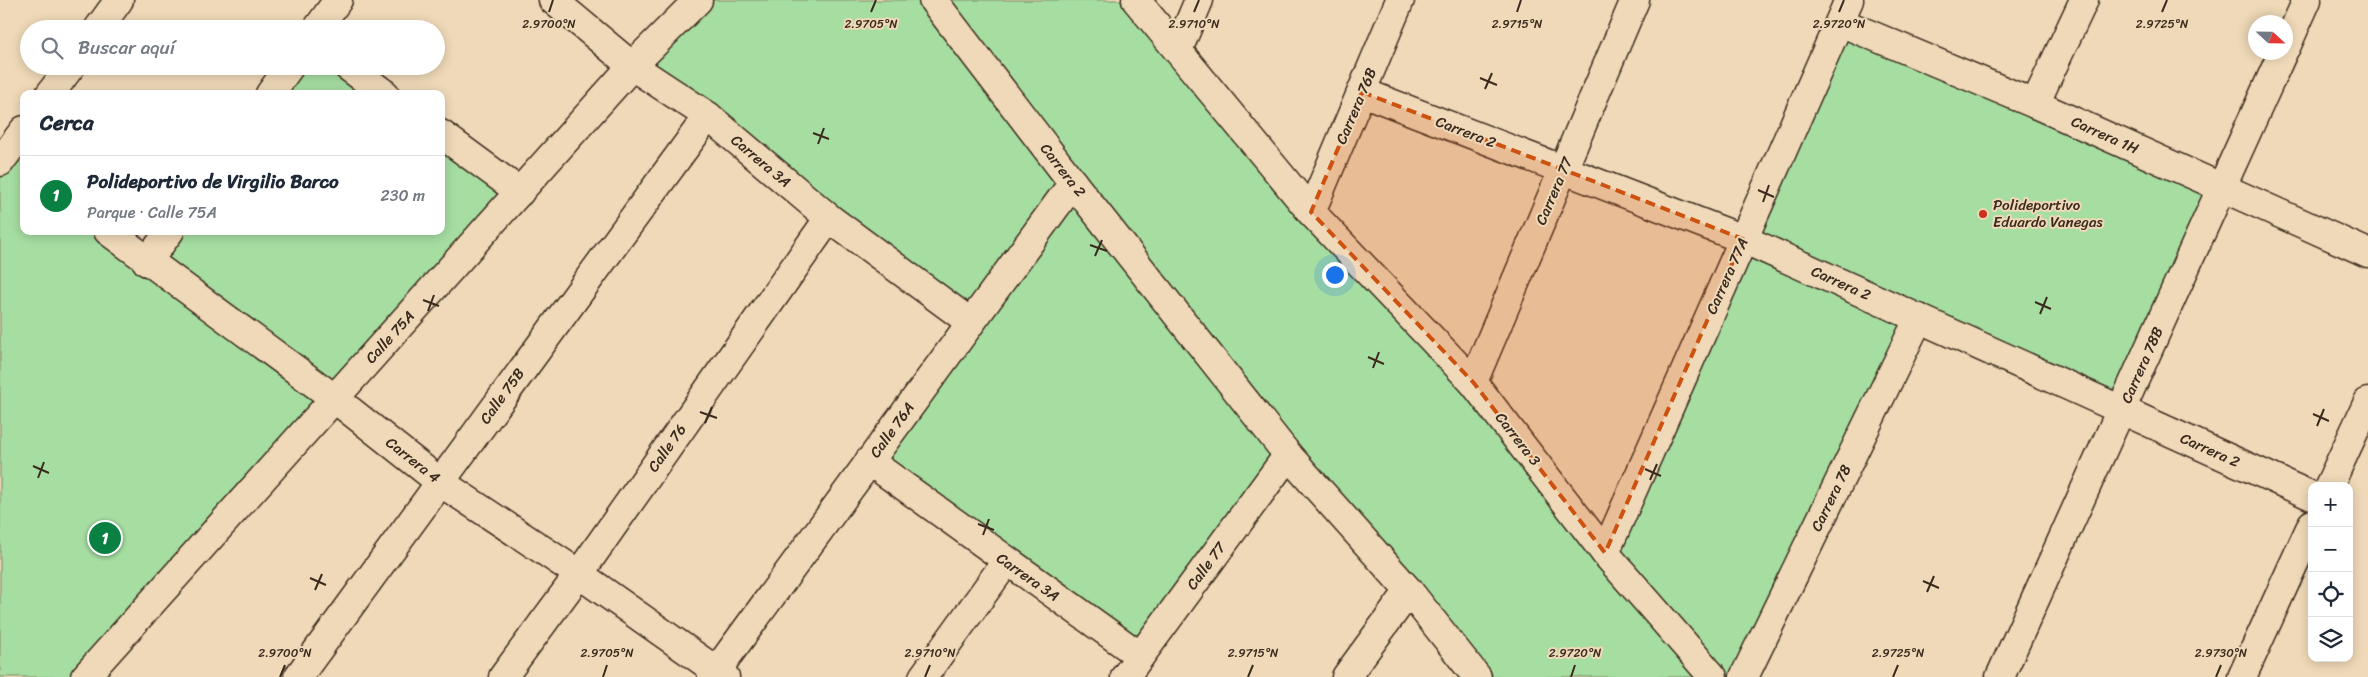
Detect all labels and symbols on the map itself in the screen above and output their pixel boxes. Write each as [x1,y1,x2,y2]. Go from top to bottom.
text: 2.9700°N [522,13,576,35]
text: 2.9705°N [844,13,898,35]
text: 2.9710°N [1169,13,1220,35]
text: 2.9715°N [1492,13,1543,35]
text: 2.9720°N [1813,13,1866,35]
text: 2.9725°N [2136,13,2189,35]
north arrow [2248,15,2293,60]
street label: Carrera 76B [1328,63,1384,148]
street label: Carrera 2 [1432,109,1500,156]
street label: Carrera 1H [2067,109,2143,162]
street label: Carrera 3A [725,128,797,194]
street label: Carrera 2 [1033,137,1093,203]
street label: Carrera 77 [1528,152,1581,229]
place label: Polideportivo Eduardo Vanegas [1993,192,2103,235]
marker: Polideportivo Eduardo Vanegas [1977,208,1989,220]
street label: Carrera 77A [1699,234,1755,318]
street label: Carrera 2 [1807,258,1875,308]
your location [1322,262,1348,288]
street label: Calle 75A [359,304,421,370]
street label: Carrera 78B [2114,322,2171,408]
street label: Calle 75B [473,362,532,430]
street label: Calle 76A [863,396,921,464]
street label: Carrera 3 [1488,406,1548,472]
street label: Calle 76 [641,418,693,478]
street label: Carrera 2 [2176,425,2244,475]
street label: Carrera 4 [380,430,446,490]
street label: Carrera 78 [1804,460,1858,536]
pin: 1 [89,519,121,557]
street label: Calle 77 [1180,535,1233,596]
street label: Carrera 3A [991,546,1065,608]
text: 2.9700°N [258,642,312,664]
text: 2.9705°N [580,642,634,664]
text: 2.9710°N [905,642,956,664]
text: 2.9715°N [1228,642,1279,664]
text: 2.9720°N [1549,642,1602,664]
text: 2.9725°N [1872,642,1925,664]
text: 2.9730°N [2195,642,2248,664]

